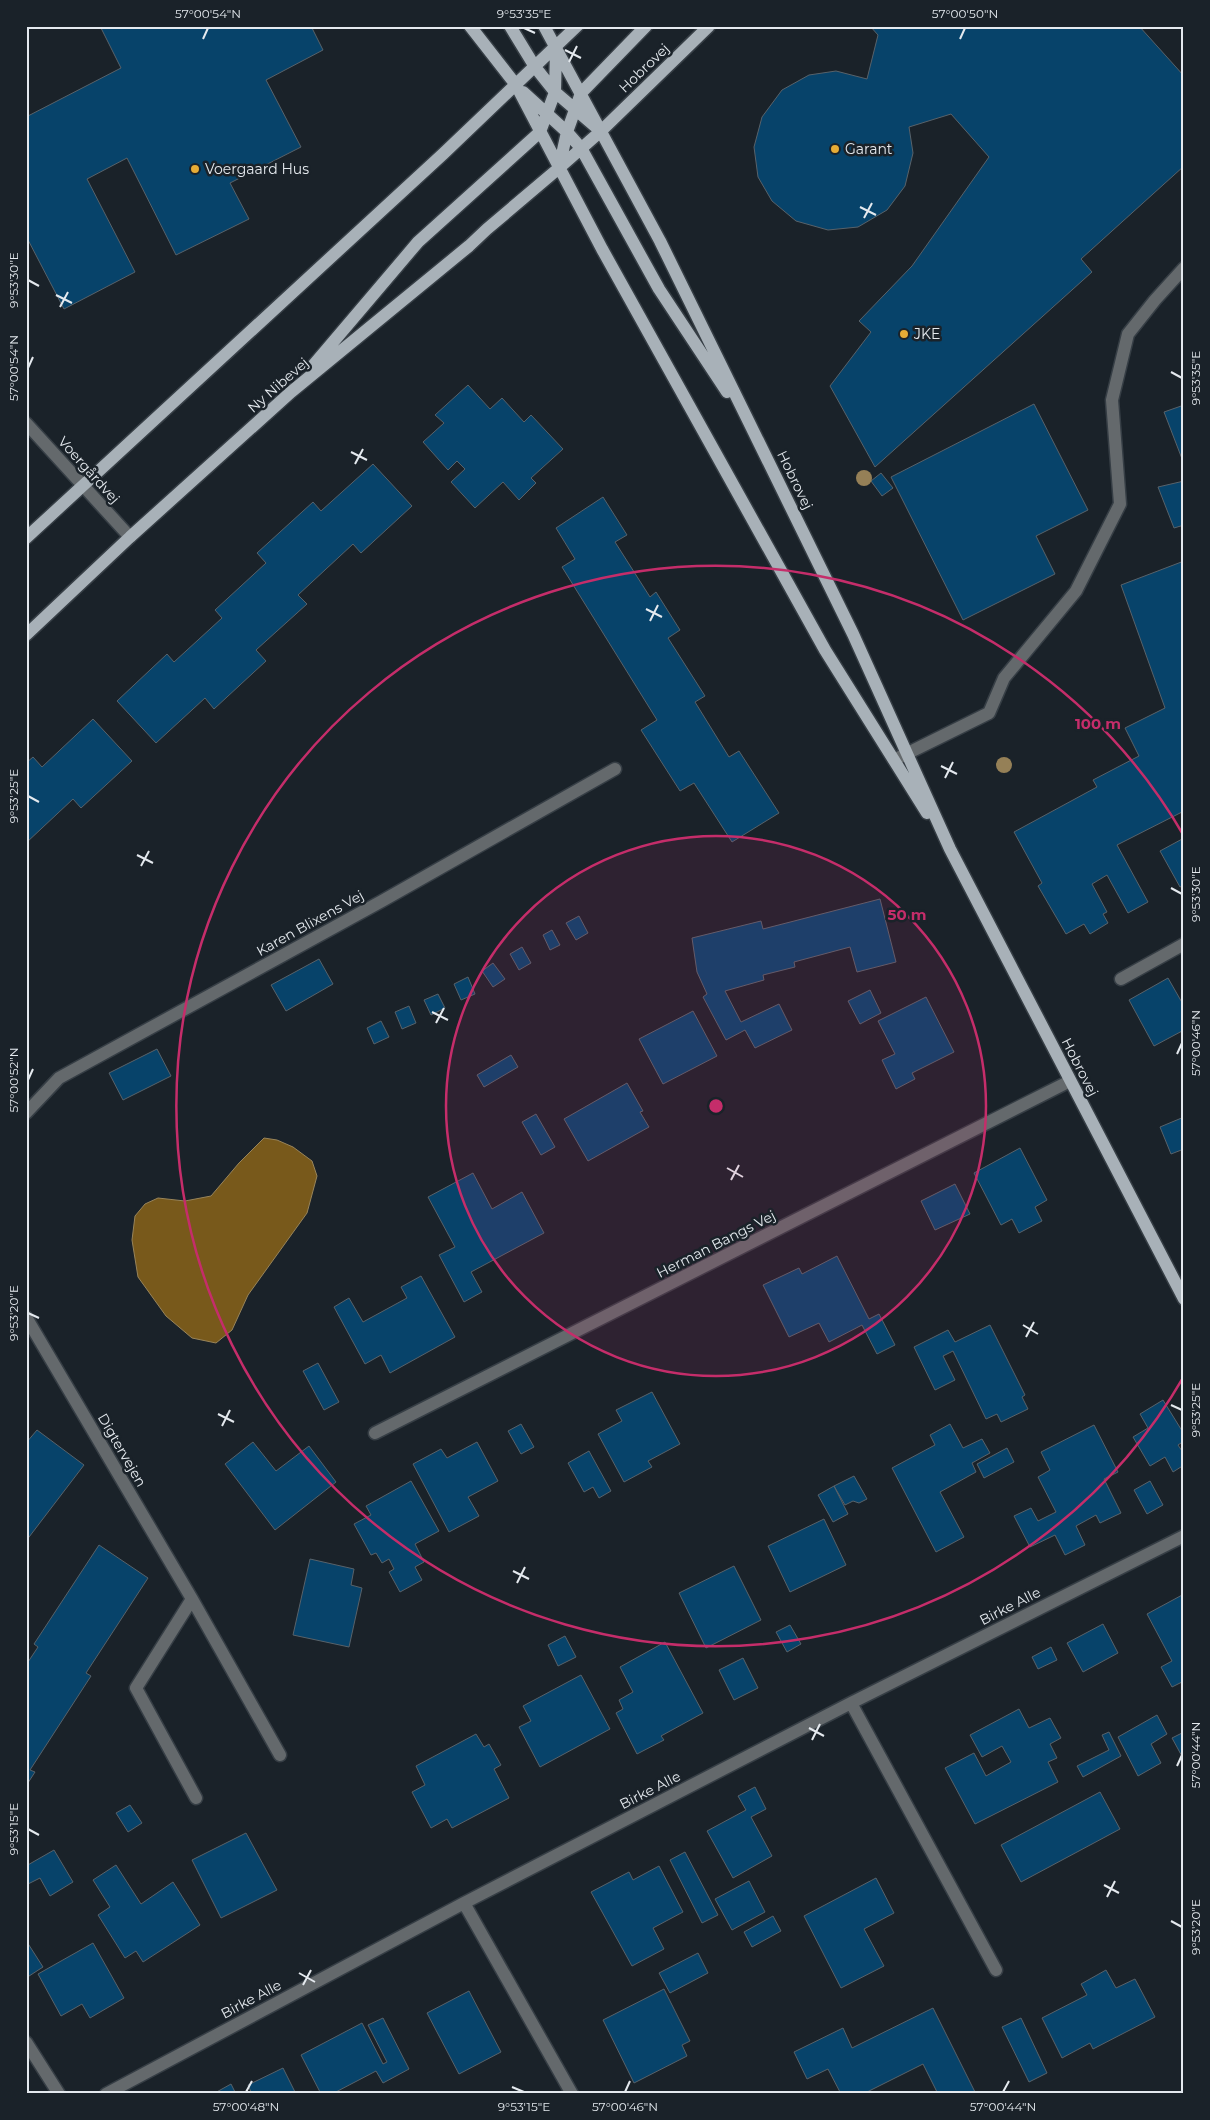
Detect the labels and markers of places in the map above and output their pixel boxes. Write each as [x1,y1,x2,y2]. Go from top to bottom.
place label: Garant [845,140,893,158]
marker: Garant [829,143,841,155]
place label: Voergaard Hus [205,160,309,178]
marker: Voergaard Hus [189,163,201,175]
place label: JKE [913,325,940,343]
marker: JKE [898,328,910,340]
centre of rings [707,1097,725,1115]

